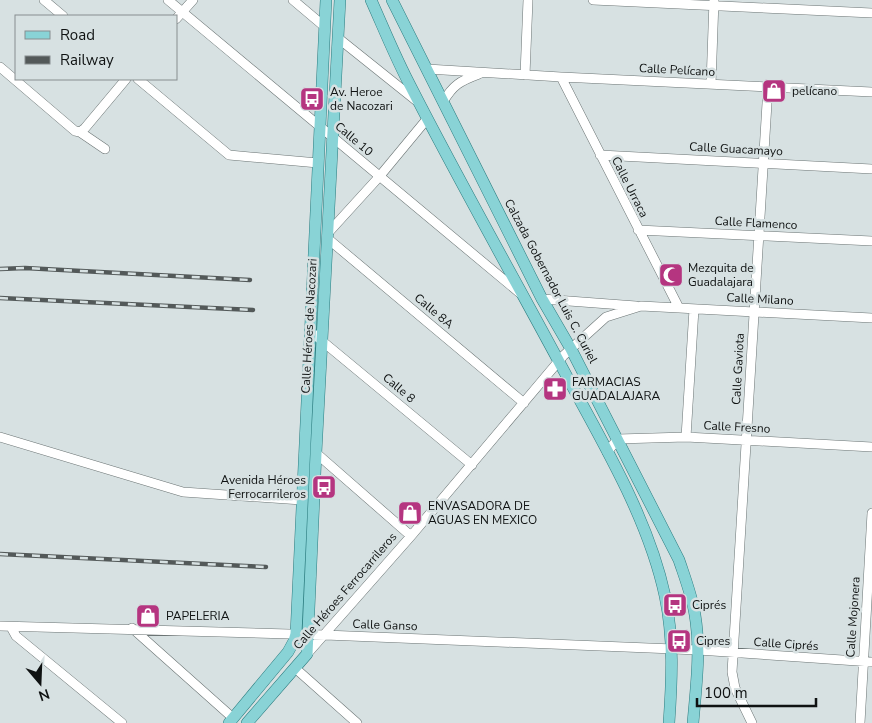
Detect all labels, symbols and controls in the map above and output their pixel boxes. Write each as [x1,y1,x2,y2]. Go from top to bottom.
legend [15,15,178,80]
text: Road [60,25,95,45]
text: Railway [60,50,114,70]
street label: Calle Pelícano [639,60,716,80]
shop icon: pelícano [761,78,787,104]
place label: pelícano [792,83,837,99]
place label: Av. Heroe de Nacozari [330,84,393,114]
bus stop icon: Av. Heroe de Nacozari [299,86,325,112]
street label: Calle 10 [332,118,376,160]
street label: Calle Guacamayo [689,139,784,159]
street label: Calle Urraca [608,154,652,220]
street label: Calzada Gobernador Luis C. Curiel [501,196,601,366]
street label: Calle Flamenco [714,213,798,233]
street label: Calle Héroes de Nacozari [297,258,321,394]
place label: Mezquita de Guadalajara [688,260,754,290]
mosque icon: Mezquita de Guadalajara [658,262,684,288]
street label: Calle Milano [726,289,794,309]
street label: Calle 8A [411,290,457,332]
street label: Calle Gaviota [728,333,748,405]
street label: Calle 8 [379,370,419,406]
place label: FARMACIAS GUADALAJARA [572,374,660,404]
pharmacy icon: FARMACIAS GUADALAJARA [542,376,568,402]
street label: Calle Fresno [703,417,771,437]
place label: Avenida Héroes Ferrocarrileros [220,472,306,502]
bus stop icon: Avenida Héroes Ferrocarrileros [311,474,337,500]
place label: ENVASADORA DE AGUAS EN MEXICO [428,498,537,528]
shop icon: ENVASADORA DE AGUAS EN MEXICO [397,500,423,526]
street label: Calle Héroes Ferrocarrileros [290,529,400,653]
street label: Calle Mojonera [842,576,864,658]
bus stop icon: Ciprés [662,592,688,618]
place label: Ciprés [692,597,726,613]
shop icon: PAPELERIA [135,603,161,629]
place label: PAPELERIA [166,608,230,624]
street label: Calle Ganso [352,616,418,634]
bus stop icon: Cipres [666,628,692,654]
place label: Cipres [696,633,730,649]
street label: Calle Ciprés [753,634,819,654]
north arrow [15,658,65,708]
scale bar [697,676,816,708]
text: 100 m [704,683,748,703]
text: N [36,684,52,706]

